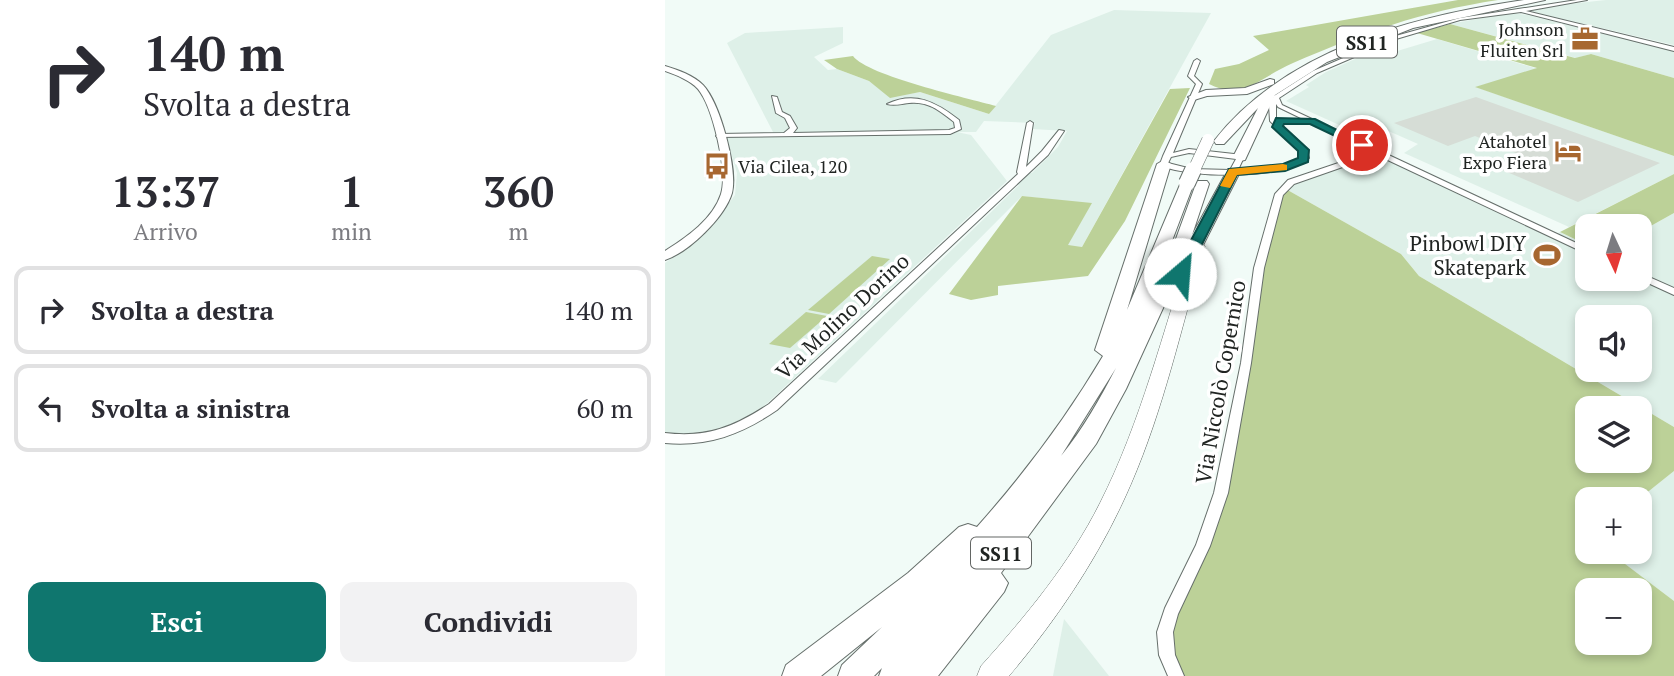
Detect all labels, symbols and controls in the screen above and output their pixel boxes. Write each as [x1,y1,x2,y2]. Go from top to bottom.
place label: Johnson Fluiten Srl [1480,17,1564,62]
text: 140 m [143,20,285,85]
office icon: Johnson Fluiten Srl [1570,24,1600,54]
road number: SS11 [1337,26,1397,58]
icon: right [28,28,119,119]
text: Svolta a destra [143,83,351,125]
pin [1332,115,1392,175]
icon: arrive [1343,126,1381,164]
place label: Atahotel Expo Fiera [1462,129,1547,174]
hotel icon: Atahotel Expo Fiera [1553,136,1583,166]
bus stop icon: Via Cilea, 120 [702,151,732,181]
place label: Via Cilea, 120 [738,154,847,178]
text: 13:37 [111,163,220,219]
text: 1 [340,163,363,219]
text: 360 [483,163,554,219]
north arrow [1575,214,1652,290]
map controls [1575,214,1652,655]
text: Arrivo [134,216,198,247]
text: min [331,216,372,247]
text: m [508,216,528,247]
place label: Pinbowl DIY Skatepark [1409,229,1526,281]
position arrow [1143,237,1217,311]
sports icon: Pinbowl DIY Skatepark [1532,240,1562,270]
street label: Via Molino Dorino [769,247,915,385]
street label: Via Niccolò Copernico [1188,278,1252,486]
icon: right [32,291,70,329]
text: Svolta a destra [91,293,274,327]
text: 140 m [563,293,633,327]
button: sound [1575,305,1652,382]
icon: left [32,389,70,427]
text: Svolta a sinistra [91,391,290,425]
text: 60 m [577,391,633,425]
button: layers [1575,396,1652,473]
button: + [1575,487,1652,564]
road number: SS11 [971,538,1031,568]
button: − [1575,578,1652,655]
button: Esci [28,582,326,662]
button: Condividi [340,582,637,662]

